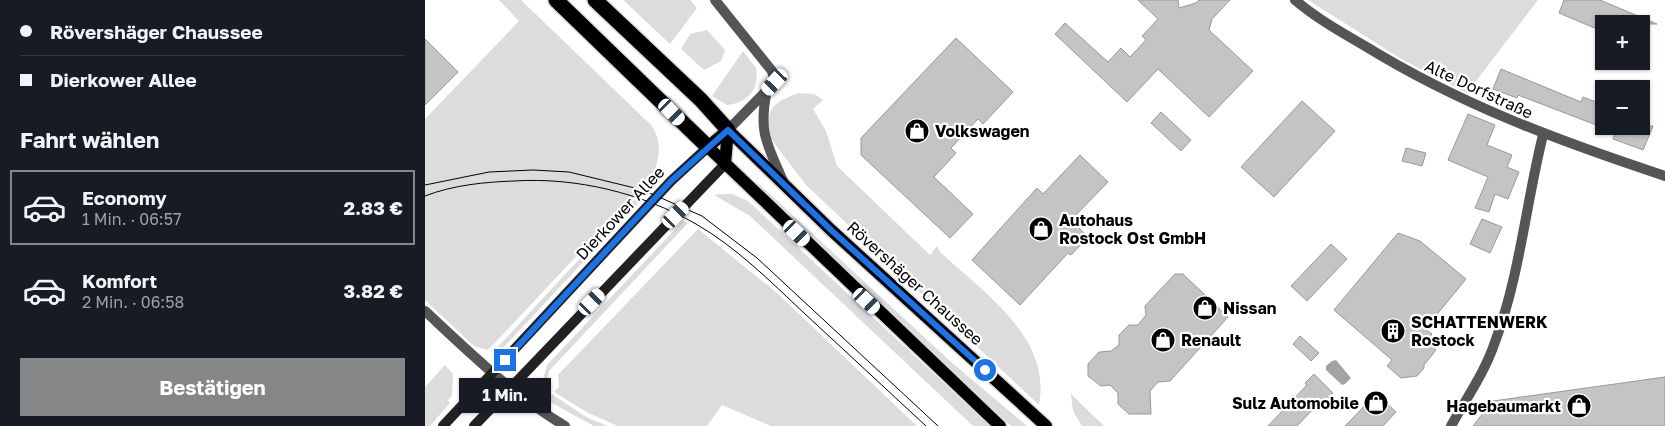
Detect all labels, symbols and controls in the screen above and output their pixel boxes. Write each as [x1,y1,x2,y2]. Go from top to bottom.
map controls [1595,15,1650,135]
button: + [1595,15,1650,70]
text: Rövershäger Chaussee [50,20,263,43]
street label: Alte Dorfstraße [1422,55,1536,123]
car [759,66,790,98]
text: Dierkower Allee [50,68,197,91]
button: − [1595,80,1650,135]
car [656,96,687,128]
shop icon: Volkswagen [904,118,930,144]
place label: Volkswagen [935,121,1030,141]
text: Fahrt wählen [20,126,159,153]
street label: Dierkower Allee [572,162,668,264]
icon: car [22,185,67,230]
text: Economy [82,186,167,209]
text: 2.83 € [343,196,403,219]
car [660,199,691,231]
text: 1 Min. · 06:57 [82,209,181,229]
place label: Autohaus Rostock Ost GmbH [1059,210,1206,248]
shop icon: Autohaus Rostock Ost GmbH [1028,216,1054,242]
car [781,217,813,249]
street label: Rövershäger Chaussee [843,217,987,349]
icon: car [22,268,67,313]
text: Komfort [82,269,157,292]
text: 3.82 € [343,279,403,302]
car [850,285,883,317]
car [576,286,607,318]
text: 2 Min. · 06:58 [82,292,184,312]
shop icon: Nissan [1192,295,1218,321]
place label: Nissan [1223,298,1276,318]
place label: SCHATTENWERK Rostock [1411,312,1548,350]
building icon: SCHATTENWERK Rostock [1380,318,1406,344]
shop icon: Renault [1150,327,1176,353]
place label: Renault [1181,330,1241,350]
route end [494,349,516,371]
button: Bestätigen [20,358,405,416]
route start [974,359,996,381]
callout: 1 Min. [459,378,551,412]
text: 1 Min. [482,385,528,405]
shop icon: Sulz Automobile [1363,390,1389,416]
place label: Sulz Automobile [1232,393,1359,413]
shop icon: Hagebaumarkt [1566,393,1592,419]
place label: Hagebaumarkt [1446,396,1561,416]

